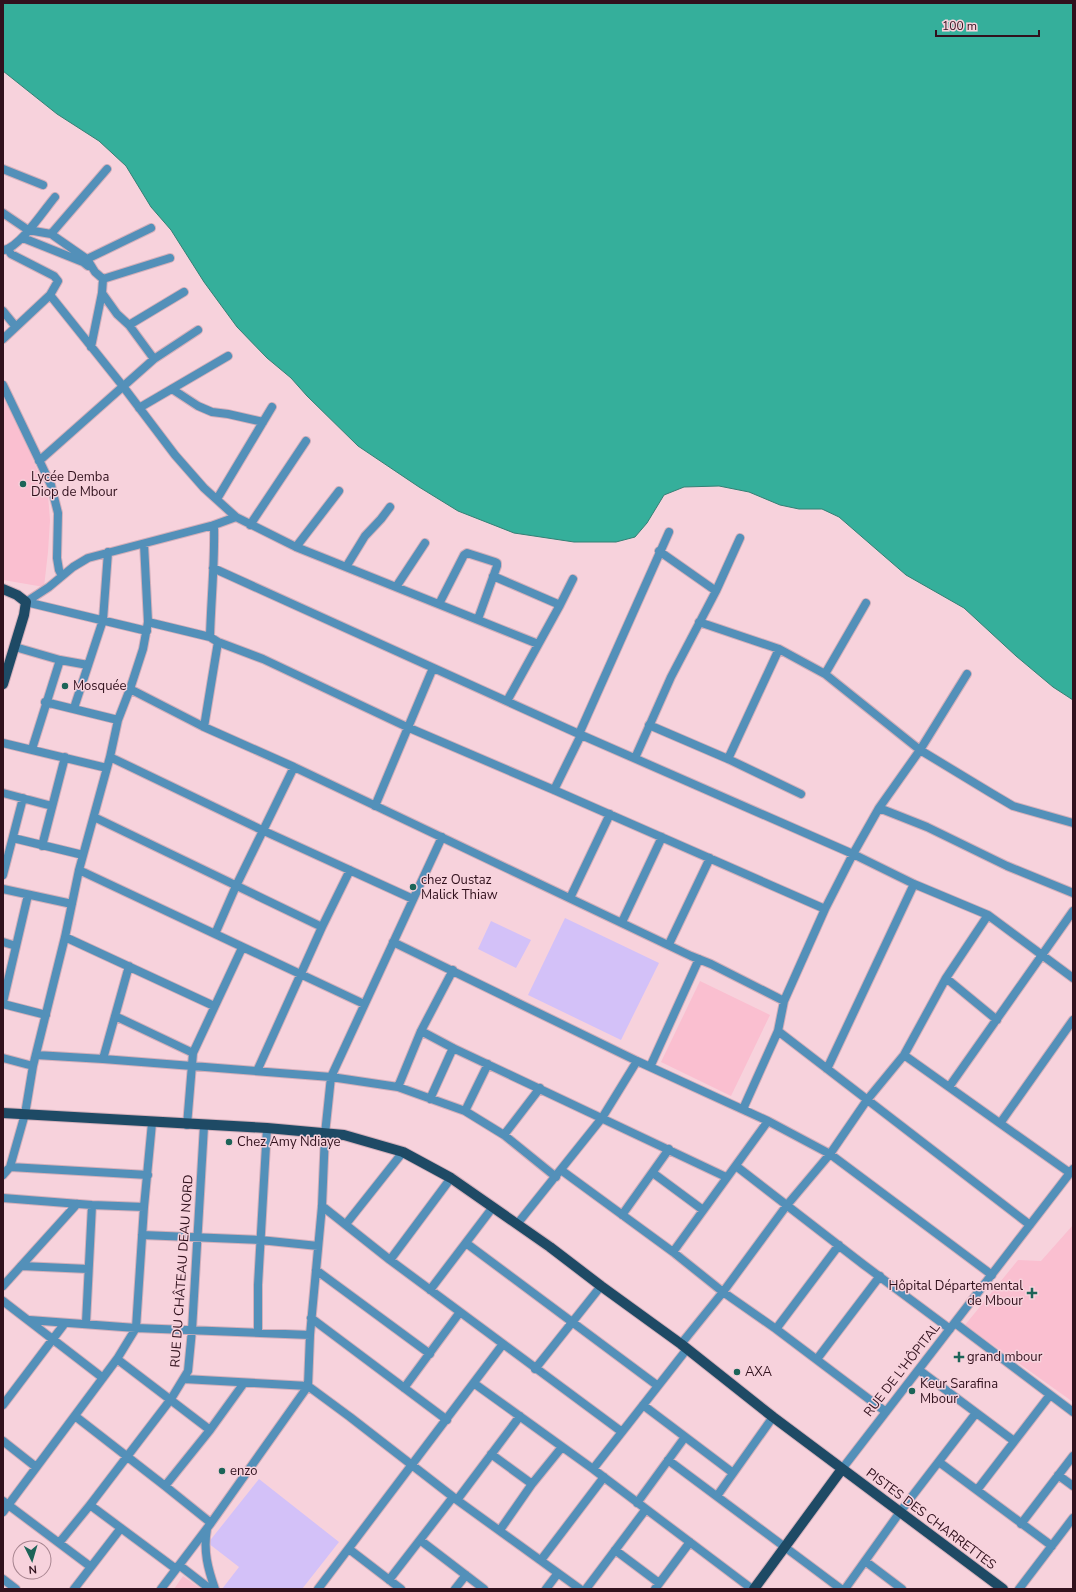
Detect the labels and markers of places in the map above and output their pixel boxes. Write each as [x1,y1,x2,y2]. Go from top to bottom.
place label: Lycée Demba Diop de Mbour [31,468,118,501]
marker: Lycée Demba Diop de Mbour [18,479,28,489]
place label: Mosquée [73,677,126,695]
marker: Mosquée [60,681,70,691]
place label: chez Oustaz Malick Thiaw [421,871,498,904]
marker: chez Oustaz Malick Thiaw [408,882,418,892]
place label: Chez Amy Ndiaye [237,1133,341,1151]
marker: Chez Amy Ndiaye [224,1137,234,1147]
place label: Hôpital Départemental de Mbour [889,1277,1023,1310]
marker: Hôpital Départemental de Mbour [1026,1287,1038,1299]
place label: grand mbour [967,1348,1043,1366]
marker: grand mbour [954,1352,964,1362]
place label: AXA [745,1363,772,1381]
marker: AXA [732,1367,742,1377]
place label: Keur Sarafina Mbour [920,1375,998,1408]
marker: Keur Sarafina Mbour [907,1386,917,1396]
place label: enzo [230,1462,257,1480]
marker: enzo [217,1466,227,1476]

